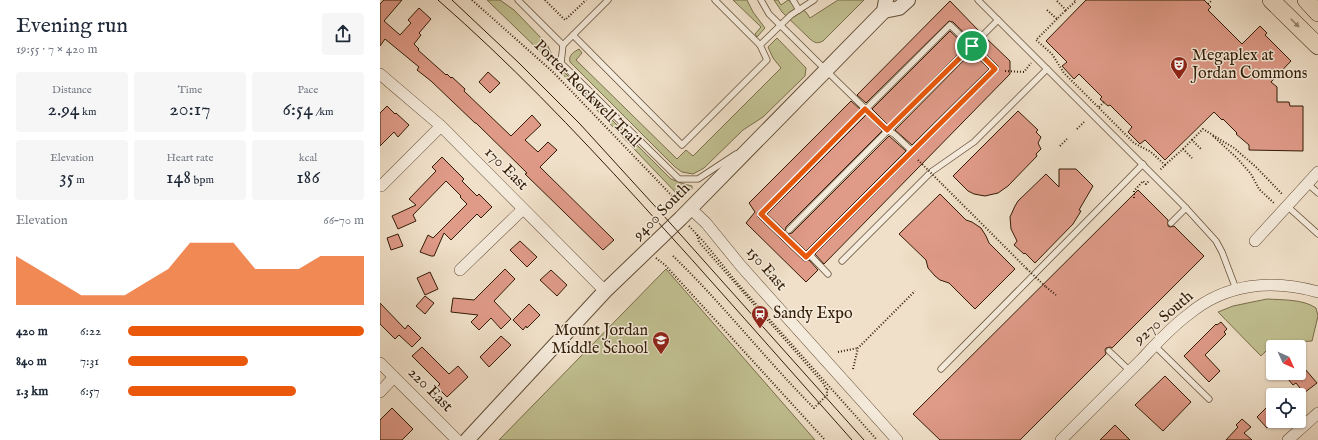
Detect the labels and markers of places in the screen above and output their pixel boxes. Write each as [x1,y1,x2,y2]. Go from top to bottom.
pin [955,29,989,63]
place label: Megaplex at Jordan Commons [1190,46,1308,84]
theatre icon: Megaplex at Jordan Commons [1169,55,1189,80]
station icon: Sandy Expo [750,304,770,329]
place label: Sandy Expo [773,304,853,324]
place label: Mount Jordan Middle School [551,321,649,359]
school or university icon: Mount Jordan Middle School [651,330,671,355]

